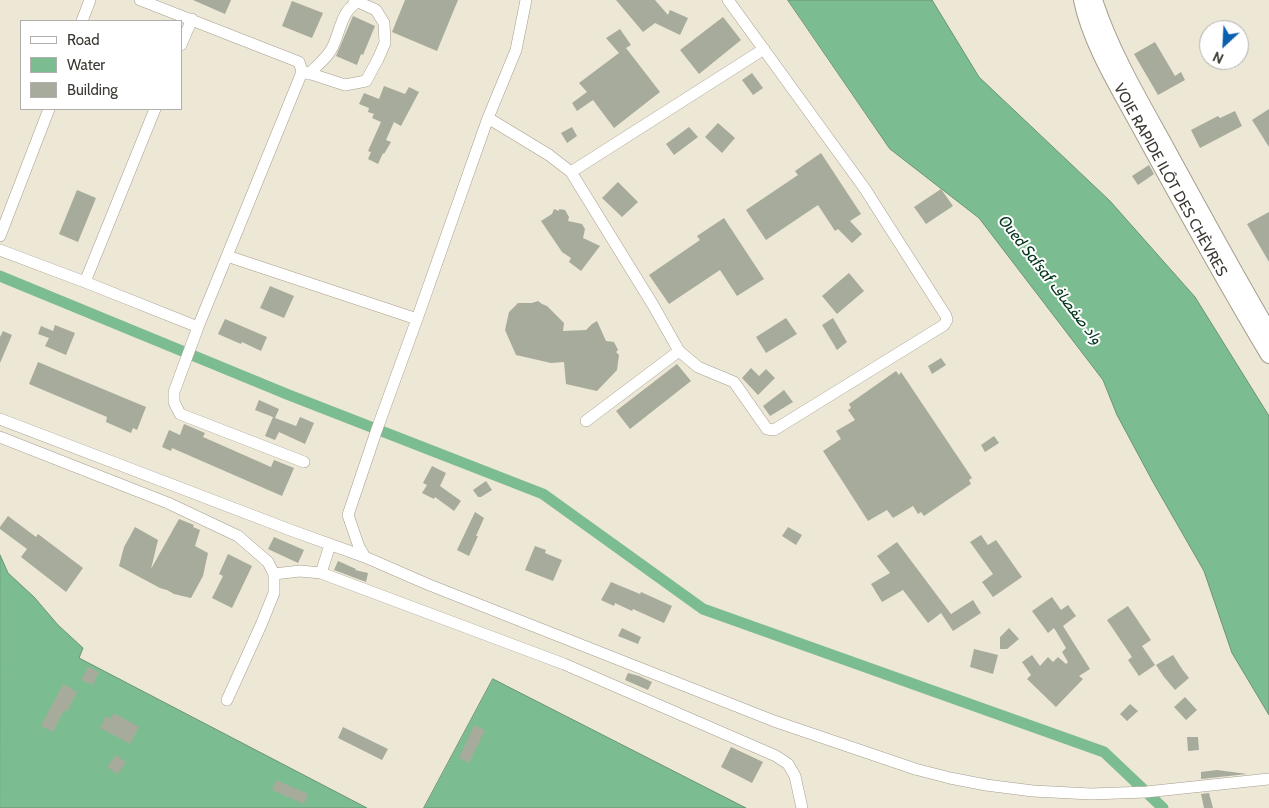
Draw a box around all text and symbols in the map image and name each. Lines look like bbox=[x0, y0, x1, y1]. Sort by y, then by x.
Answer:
legend bbox=[20, 20, 182, 110]
north arrow bbox=[1199, 20, 1249, 70]
text: Road bbox=[67, 31, 100, 49]
text: N bbox=[1210, 47, 1226, 68]
text: Water bbox=[67, 56, 105, 74]
street label: VOIE RAPIDE ILÔT DES CHÈVRES bbox=[1109, 80, 1231, 280]
text: Building bbox=[67, 81, 118, 99]
water label: Oued Safsaf واد صفصاف bbox=[994, 212, 1106, 348]

